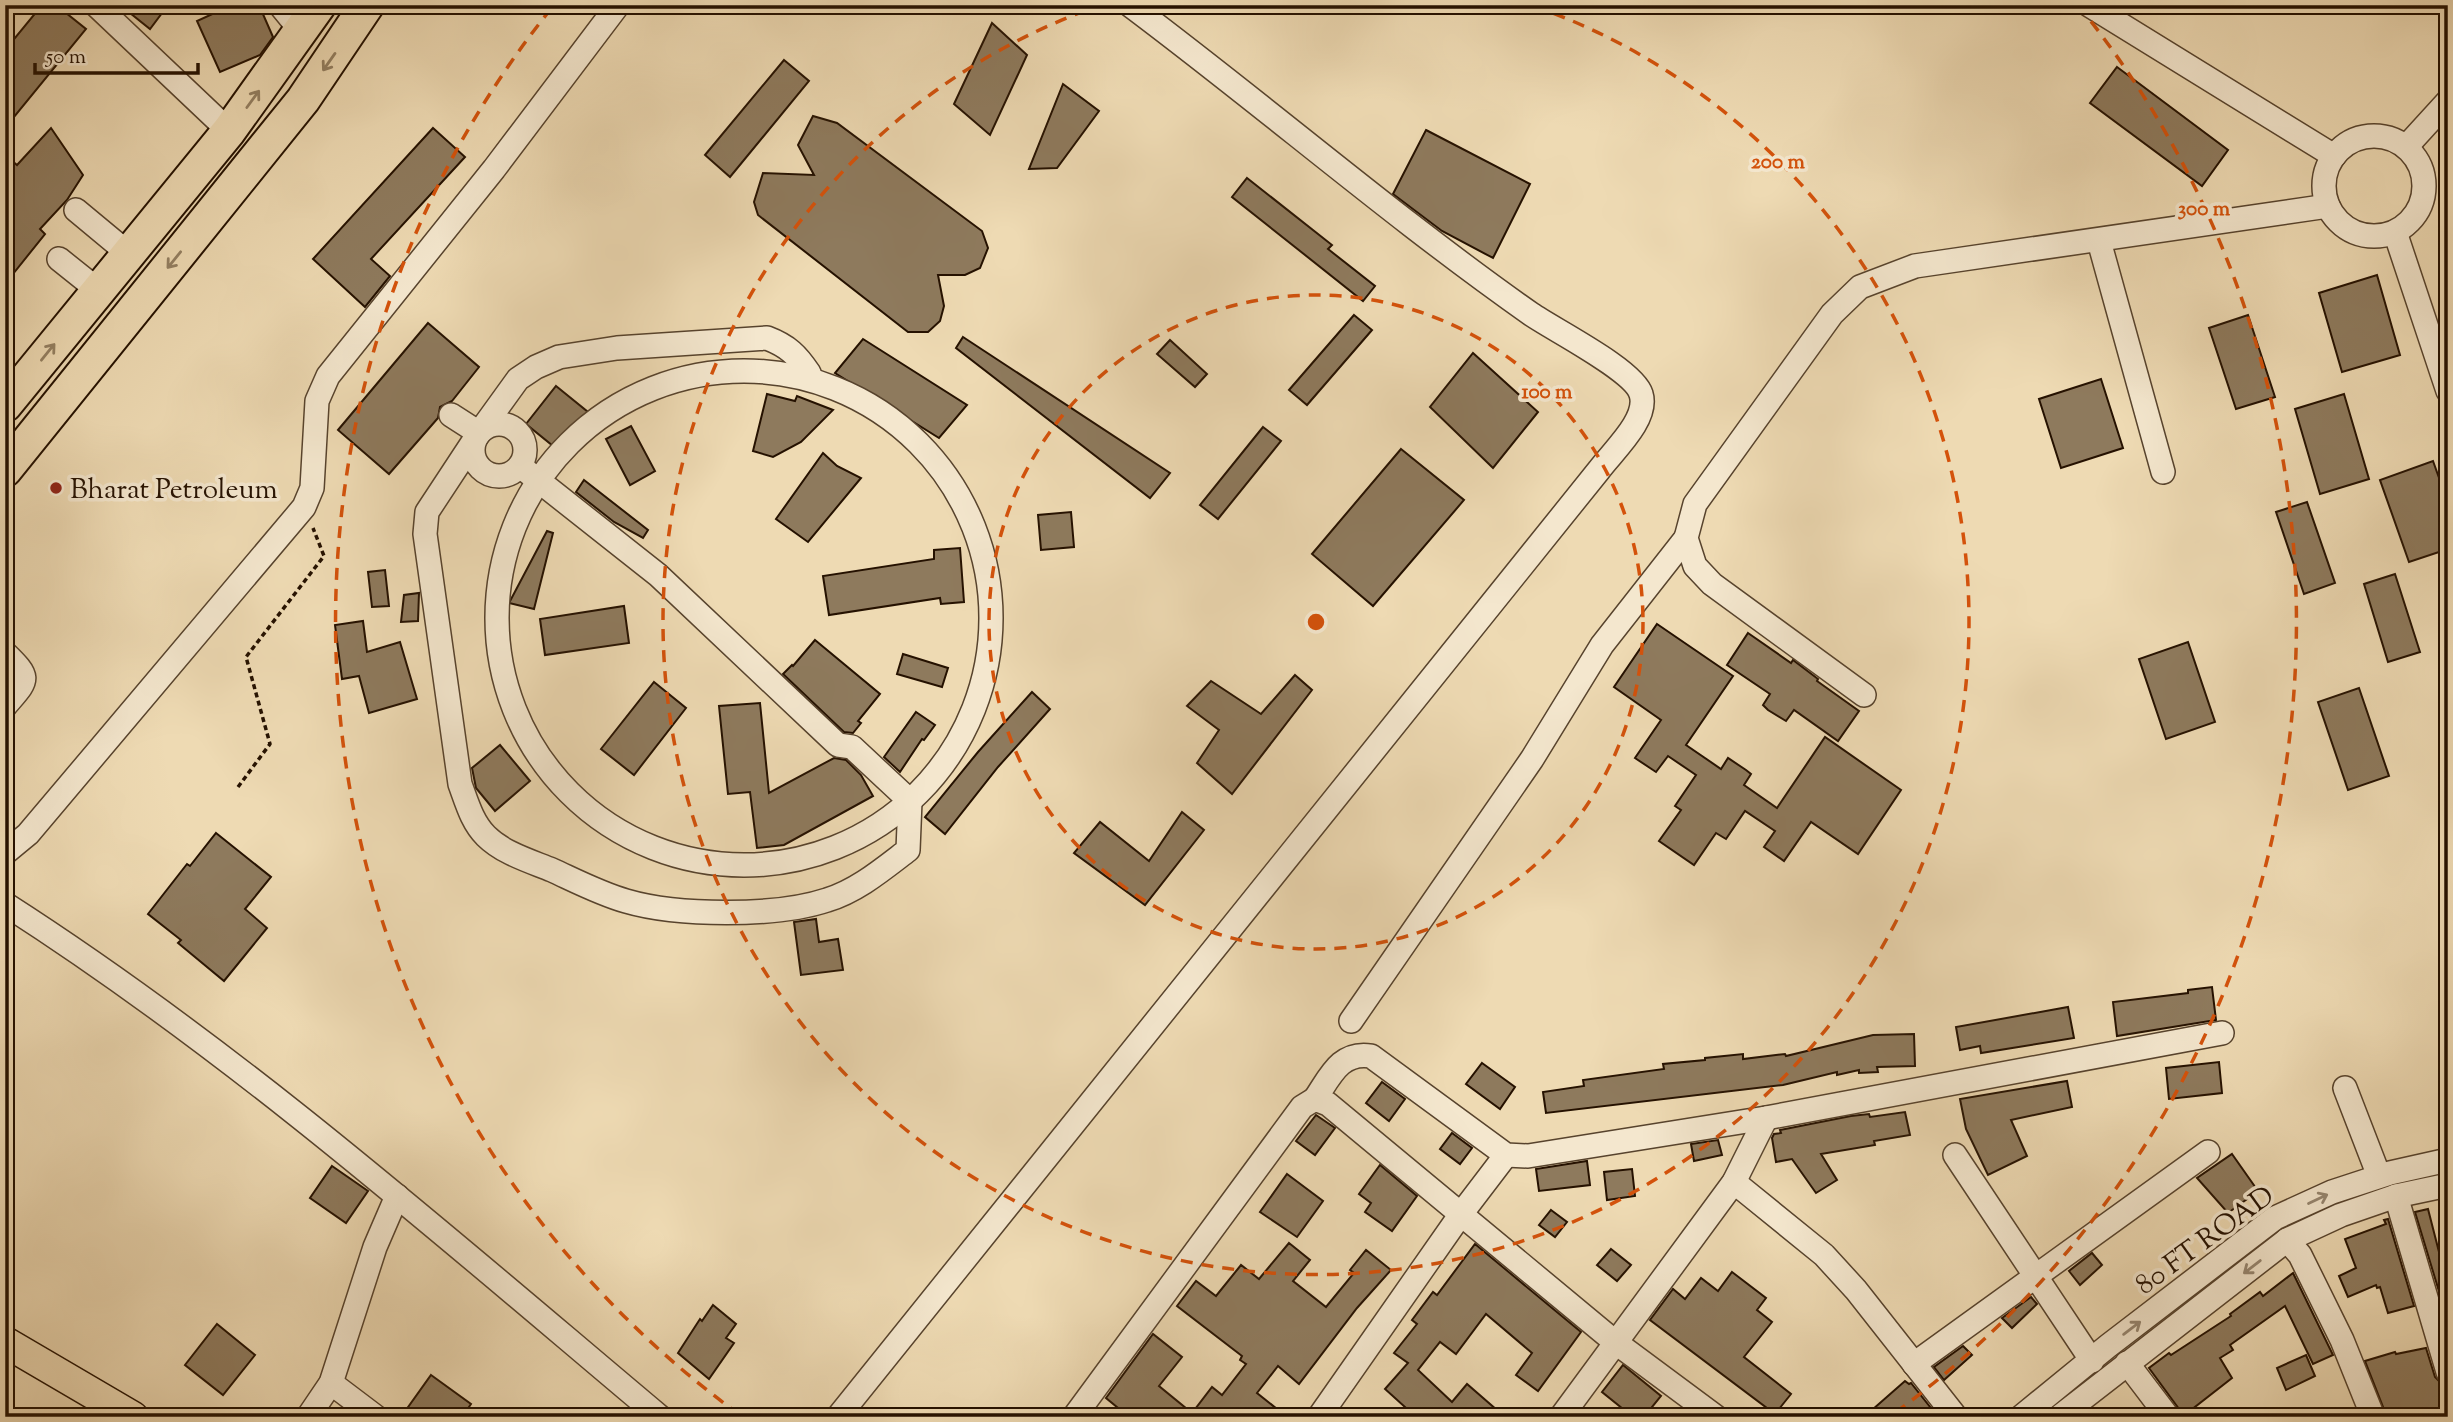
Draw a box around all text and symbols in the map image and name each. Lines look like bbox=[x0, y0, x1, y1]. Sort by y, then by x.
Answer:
scale bar bbox=[35, 32, 198, 76]
text: 50 m bbox=[45, 43, 86, 73]
one-way arrow bbox=[322, 52, 336, 71]
one-way arrow bbox=[246, 90, 260, 109]
text: 200 m bbox=[1751, 148, 1806, 178]
text: 300 m bbox=[2178, 195, 2231, 225]
one-way arrow bbox=[166, 251, 182, 269]
one-way arrow bbox=[41, 344, 56, 362]
text: 100 m bbox=[1522, 378, 1573, 408]
place label: Bharat Petroleum bbox=[70, 471, 278, 511]
marker: Bharat Petroleum bbox=[48, 480, 64, 496]
centre of rings bbox=[1304, 610, 1328, 634]
street label: 80 FT ROAD bbox=[2128, 1177, 2283, 1305]
one-way arrow bbox=[2307, 1191, 2328, 1205]
one-way arrow bbox=[2243, 1260, 2262, 1275]
one-way arrow bbox=[2122, 1320, 2141, 1335]

